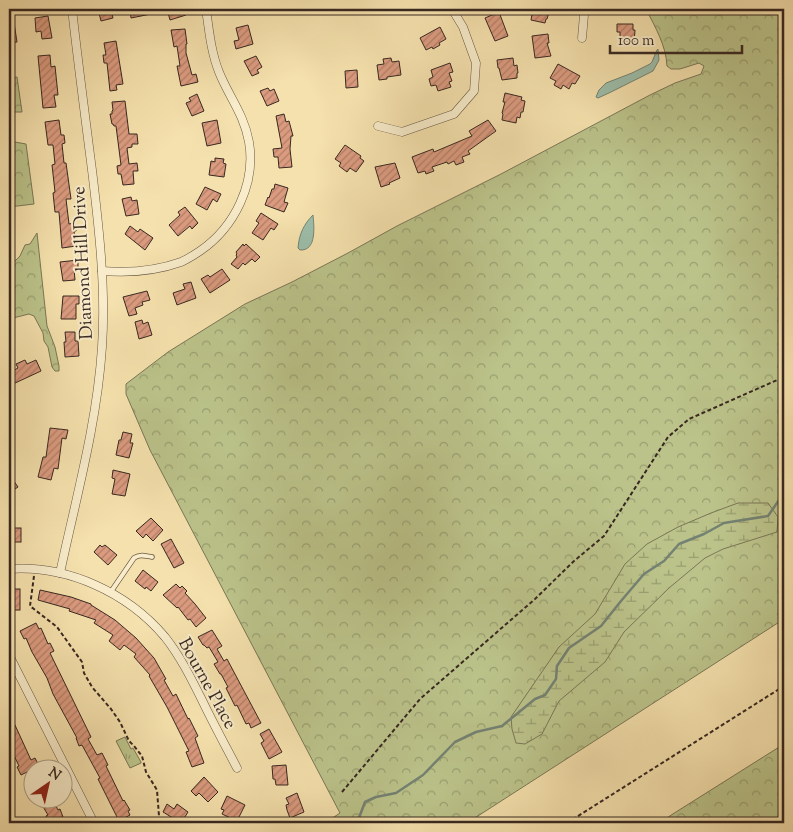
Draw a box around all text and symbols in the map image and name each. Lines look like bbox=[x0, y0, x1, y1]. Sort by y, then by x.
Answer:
scale bar bbox=[610, 22, 743, 54]
text: 100 m bbox=[618, 31, 655, 52]
street label: Diamond Hill Drive bbox=[67, 186, 101, 340]
street label: Bourne Place bbox=[170, 634, 242, 734]
north arrow bbox=[22, 760, 72, 810]
text: N bbox=[44, 763, 64, 786]

